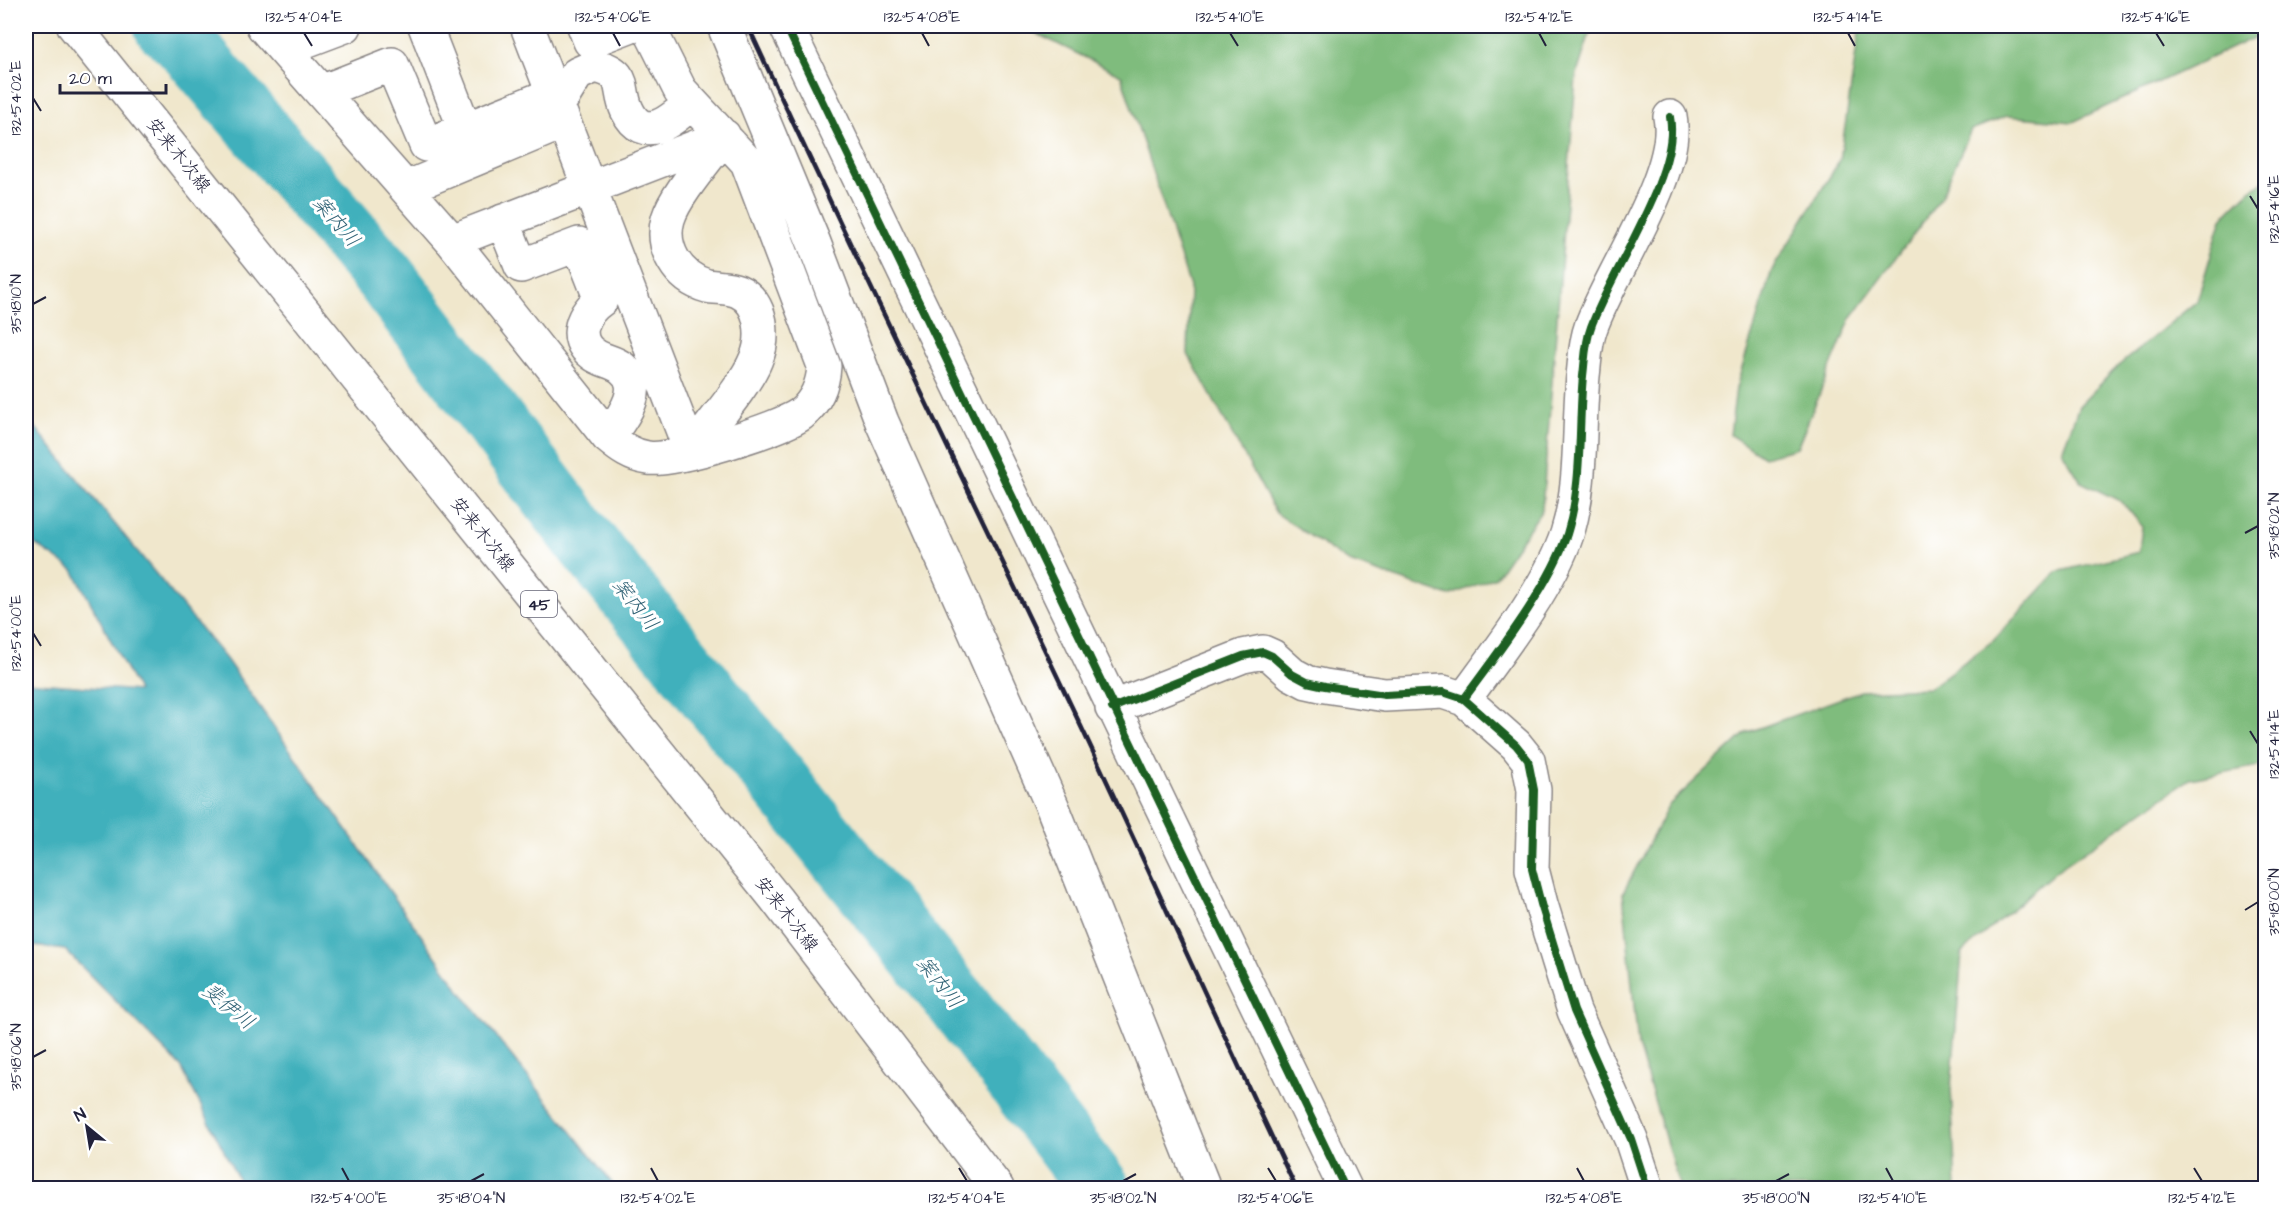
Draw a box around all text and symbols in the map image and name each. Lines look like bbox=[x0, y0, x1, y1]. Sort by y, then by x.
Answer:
text: 132°54'04"E bbox=[266, 7, 343, 28]
text: 132°54'06"E bbox=[575, 7, 651, 28]
text: 132°54'08"E bbox=[884, 7, 960, 28]
text: 132°54'10"E bbox=[1196, 7, 1264, 28]
text: 132°54'12"E bbox=[1505, 7, 1573, 28]
text: 132°54'14"E bbox=[1813, 7, 1883, 28]
text: 132°54'16"E bbox=[2122, 7, 2190, 28]
scale bar bbox=[60, 57, 166, 95]
text: 132°54'02"E bbox=[6, 60, 27, 136]
text: 20 m bbox=[69, 66, 112, 91]
street label: 安来木次線 bbox=[141, 112, 217, 198]
text: 132°54'16"E bbox=[2264, 175, 2285, 243]
water label: 案内川 bbox=[306, 190, 366, 253]
text: 35°18'10"N bbox=[6, 274, 27, 334]
street label: 安来木次線 bbox=[445, 491, 521, 577]
text: 35°18'02"N bbox=[2264, 493, 2285, 559]
water label: 案内川 bbox=[605, 573, 665, 637]
road number: 45 bbox=[521, 591, 557, 617]
text: 132°54'00"E bbox=[6, 595, 27, 671]
text: 132°54'14"E bbox=[2264, 709, 2285, 779]
text: 35°18'00"N bbox=[2264, 868, 2285, 936]
street label: 安来木次線 bbox=[749, 871, 824, 957]
water label: 案内川 bbox=[909, 951, 969, 1015]
water label: 斐伊川 bbox=[196, 977, 260, 1037]
text: 35°18'06"N bbox=[6, 1023, 27, 1091]
north arrow bbox=[57, 1097, 117, 1157]
text: N bbox=[70, 1103, 90, 1127]
text: 132°54'00"E bbox=[311, 1188, 387, 1209]
text: 35°18'04"N bbox=[437, 1188, 505, 1209]
text: 132°54'02"E bbox=[620, 1188, 696, 1209]
text: 132°54'04"E bbox=[929, 1188, 1006, 1209]
text: 35°18'02"N bbox=[1090, 1188, 1156, 1209]
text: 132°54'06"E bbox=[1238, 1188, 1314, 1209]
text: 132°54'08"E bbox=[1546, 1188, 1622, 1209]
text: 35°18'00"N bbox=[1742, 1188, 1810, 1209]
text: 132°54'10"E bbox=[1859, 1188, 1927, 1209]
text: 132°54'12"E bbox=[2168, 1188, 2236, 1209]

